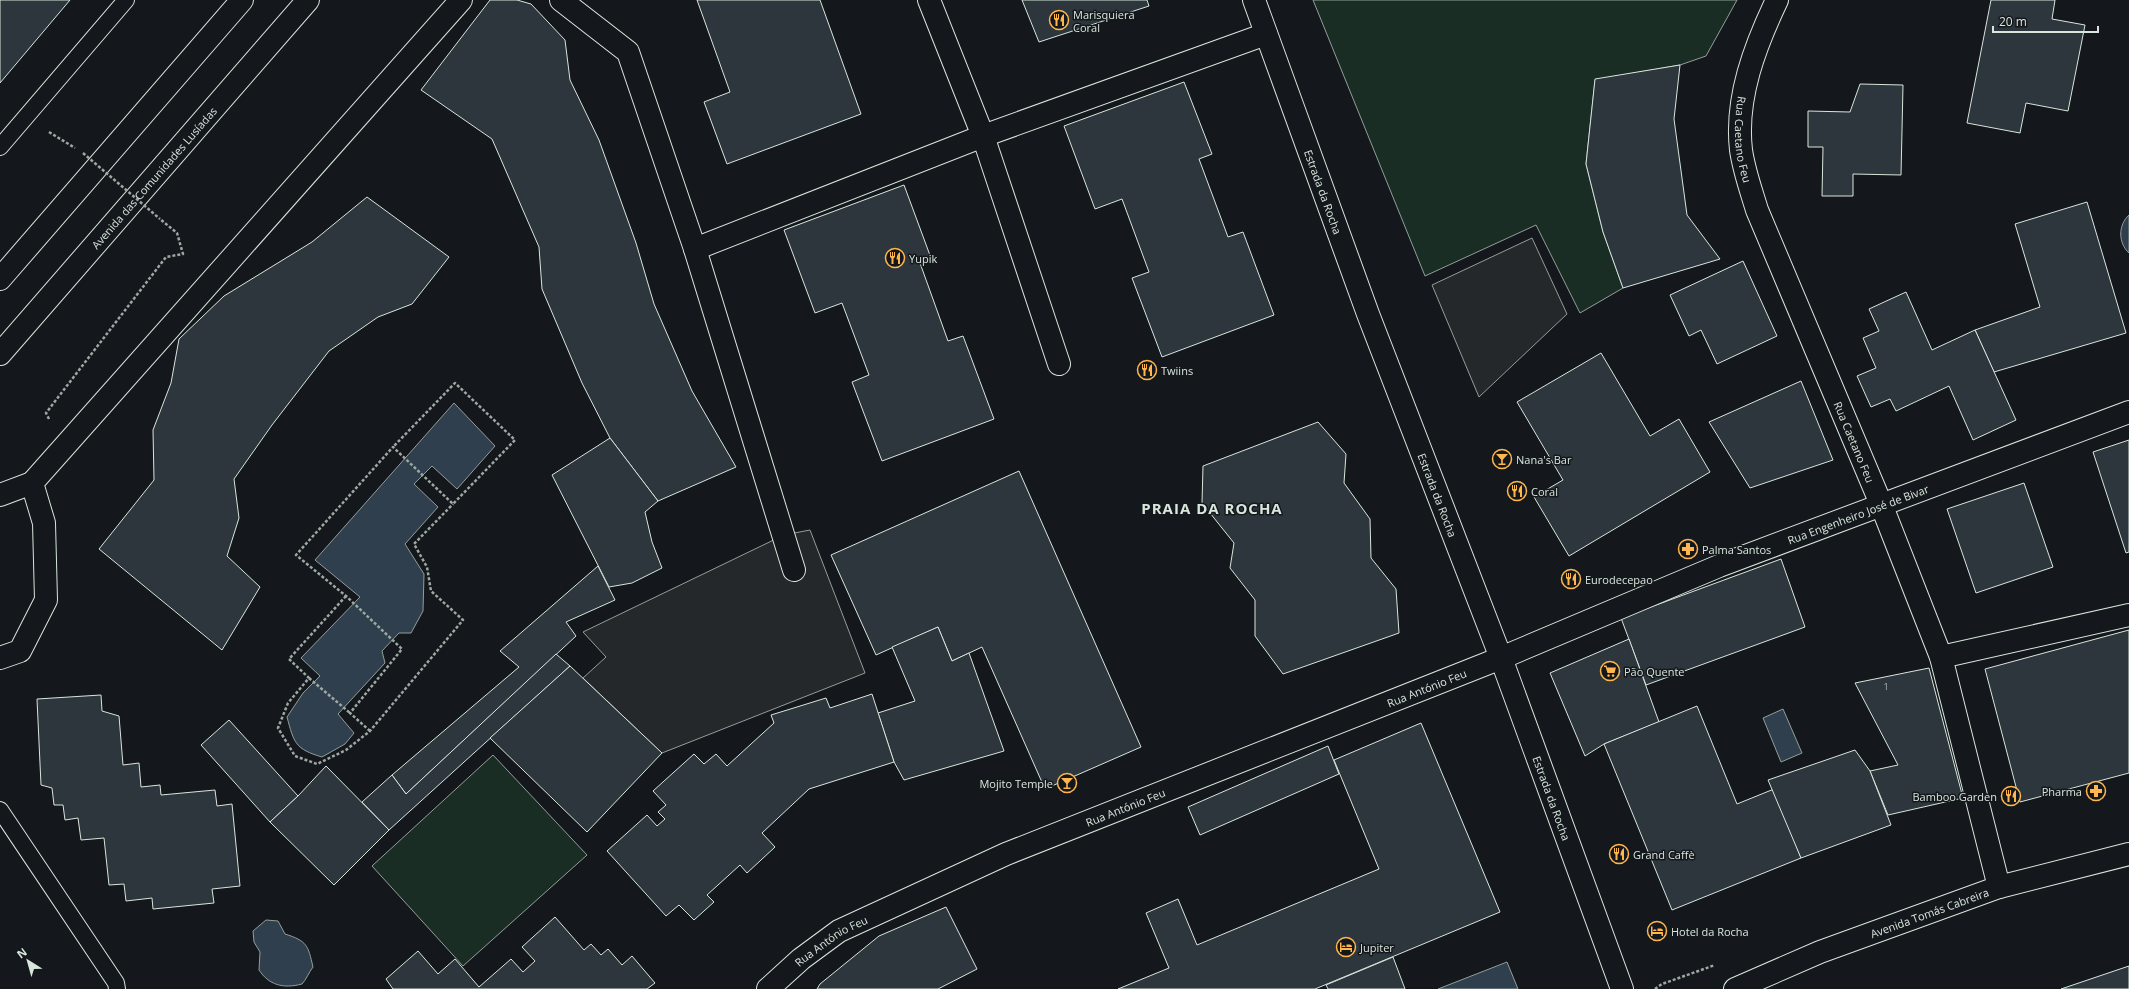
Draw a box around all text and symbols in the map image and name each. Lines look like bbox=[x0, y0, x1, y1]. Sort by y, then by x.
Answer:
place label: Marisquiera Coral bbox=[1073, 7, 1135, 35]
scale bar bbox=[1993, 8, 2098, 34]
restaurant icon: Marisquiera Coral bbox=[1048, 9, 1070, 31]
text: 20 m bbox=[1999, 13, 2027, 30]
street label: Rua Caetano Feu bbox=[1732, 95, 1756, 184]
street label: Avenida das Comunidades Lusíadas bbox=[88, 103, 219, 252]
street label: Estrada da Rocha bbox=[1301, 147, 1346, 236]
restaurant icon: Yupik bbox=[884, 247, 906, 269]
place label: Yupik bbox=[909, 251, 937, 266]
restaurant icon: Twiins bbox=[1136, 359, 1158, 381]
place label: Twiins bbox=[1161, 363, 1193, 378]
street label: Rua Caetano Feu bbox=[1831, 399, 1879, 485]
bar icon: Nana's Bar bbox=[1491, 448, 1513, 470]
street label: Estrada da Rocha bbox=[1415, 451, 1461, 539]
place label: Nana's Bar bbox=[1516, 452, 1572, 467]
restaurant icon: Coral bbox=[1506, 480, 1528, 502]
street label: Rua Engenheiro José de Bivar bbox=[1785, 480, 1931, 547]
place label: Coral bbox=[1531, 484, 1558, 499]
district label: PRAIA DA ROCHA bbox=[1141, 498, 1283, 518]
pharmacy icon: Palma Santos bbox=[1677, 538, 1699, 560]
place label: Palma Santos bbox=[1702, 542, 1771, 557]
restaurant icon: Eurodecepao bbox=[1560, 568, 1582, 590]
place label: Eurodecepao bbox=[1585, 572, 1653, 587]
supermarket icon: Pão Quente bbox=[1599, 660, 1621, 682]
place label: Pão Quente bbox=[1624, 664, 1685, 679]
street label: Rua António Feu bbox=[1385, 665, 1469, 710]
house number: 1 bbox=[1883, 680, 1889, 693]
street label: Estrada da Rocha bbox=[1530, 754, 1575, 842]
bar icon: Mojito Temple bbox=[1056, 772, 1078, 794]
place label: Mojito Temple bbox=[979, 776, 1053, 791]
pharmacy icon: Pharma bbox=[2085, 780, 2107, 802]
street label: Rua António Feu bbox=[1083, 784, 1167, 829]
place label: Pharma bbox=[2042, 784, 2082, 799]
restaurant icon: Bamboo Garden bbox=[2000, 785, 2022, 807]
place label: Bamboo Garden bbox=[1913, 789, 1997, 804]
restaurant icon: Grand Caffè bbox=[1608, 843, 1630, 865]
place label: Grand Caffè bbox=[1633, 847, 1695, 862]
street label: Avenida Tomás Cabreira bbox=[1868, 884, 1991, 941]
street label: Rua António Feu bbox=[791, 911, 870, 969]
hotel icon: Hotel da Rocha bbox=[1646, 920, 1668, 942]
place label: Hotel da Rocha bbox=[1671, 924, 1749, 939]
hotel icon: Jupiter bbox=[1335, 936, 1357, 958]
place label: Jupiter bbox=[1359, 940, 1394, 955]
north arrow bbox=[8, 941, 48, 981]
text: N bbox=[14, 944, 30, 961]

